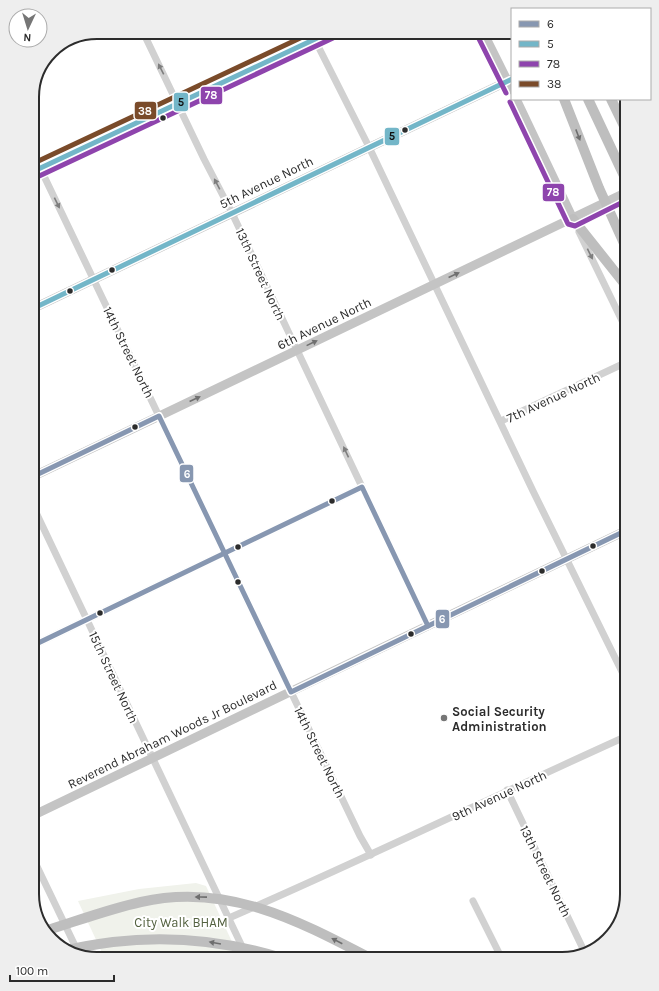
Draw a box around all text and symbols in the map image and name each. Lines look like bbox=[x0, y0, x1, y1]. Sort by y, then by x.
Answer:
north arrow bbox=[8, 8, 48, 48]
legend bbox=[511, 8, 651, 100]
text: 6 bbox=[547, 17, 554, 31]
text: N bbox=[23, 31, 32, 44]
text: 5 bbox=[547, 37, 554, 51]
text: 78 bbox=[547, 57, 560, 71]
one-way arrow bbox=[158, 63, 164, 75]
text: 38 bbox=[547, 77, 561, 91]
line badge: 78 bbox=[200, 86, 223, 105]
text: 78 bbox=[205, 89, 217, 102]
line badge: 5 bbox=[173, 92, 189, 112]
text: 5 bbox=[178, 96, 184, 109]
line badge: 38 bbox=[134, 101, 157, 120]
text: 38 bbox=[138, 105, 152, 118]
unlabelled marker bbox=[158, 113, 168, 123]
unlabelled marker bbox=[400, 125, 410, 135]
line badge: 5 bbox=[384, 127, 400, 146]
text: 5 bbox=[389, 130, 395, 143]
one-way arrow bbox=[576, 130, 582, 142]
street label: 5th Avenue North bbox=[217, 153, 316, 212]
one-way arrow bbox=[213, 178, 220, 189]
line badge: 78 bbox=[542, 183, 565, 202]
text: 78 bbox=[547, 186, 559, 199]
one-way arrow bbox=[54, 197, 60, 209]
street label: 13th Street North bbox=[233, 226, 288, 323]
one-way arrow bbox=[587, 249, 593, 260]
unlabelled marker bbox=[107, 265, 117, 275]
one-way arrow bbox=[449, 272, 460, 278]
unlabelled marker bbox=[65, 286, 75, 296]
street label: 6th Avenue North bbox=[275, 294, 374, 353]
street label: 14th Street North bbox=[100, 304, 157, 400]
one-way arrow bbox=[306, 340, 318, 346]
street label: 7th Avenue North bbox=[504, 369, 602, 426]
one-way arrow bbox=[189, 396, 200, 402]
unlabelled marker bbox=[130, 422, 140, 432]
one-way arrow bbox=[343, 447, 349, 458]
line badge: 6 bbox=[179, 464, 194, 483]
text: 6 bbox=[184, 468, 191, 481]
unlabelled marker bbox=[327, 496, 337, 506]
unlabelled marker bbox=[588, 541, 598, 551]
unlabelled marker bbox=[233, 542, 243, 552]
unlabelled marker bbox=[537, 566, 547, 576]
unlabelled marker bbox=[233, 577, 243, 587]
unlabelled marker bbox=[95, 608, 105, 618]
line badge: 6 bbox=[435, 609, 450, 629]
text: 6 bbox=[439, 613, 446, 626]
street label: 15th Street North bbox=[86, 629, 141, 726]
unlabelled marker bbox=[406, 629, 416, 639]
street label: Reverend Abraham Woods Jr Boulevard bbox=[65, 677, 279, 792]
street label: 14th Street North bbox=[291, 704, 348, 800]
place label: Social Security Administration bbox=[452, 704, 547, 734]
marker: Social Security Administration bbox=[439, 713, 449, 723]
street label: 9th Avenue North bbox=[450, 767, 549, 824]
street label: 13th Street North bbox=[517, 823, 574, 919]
one-way arrow bbox=[194, 894, 207, 900]
park label: City Walk BHAM bbox=[134, 915, 228, 930]
one-way arrow bbox=[331, 938, 343, 944]
one-way arrow bbox=[209, 939, 222, 945]
scale bar bbox=[10, 957, 114, 983]
text: 100 m bbox=[16, 964, 48, 978]

